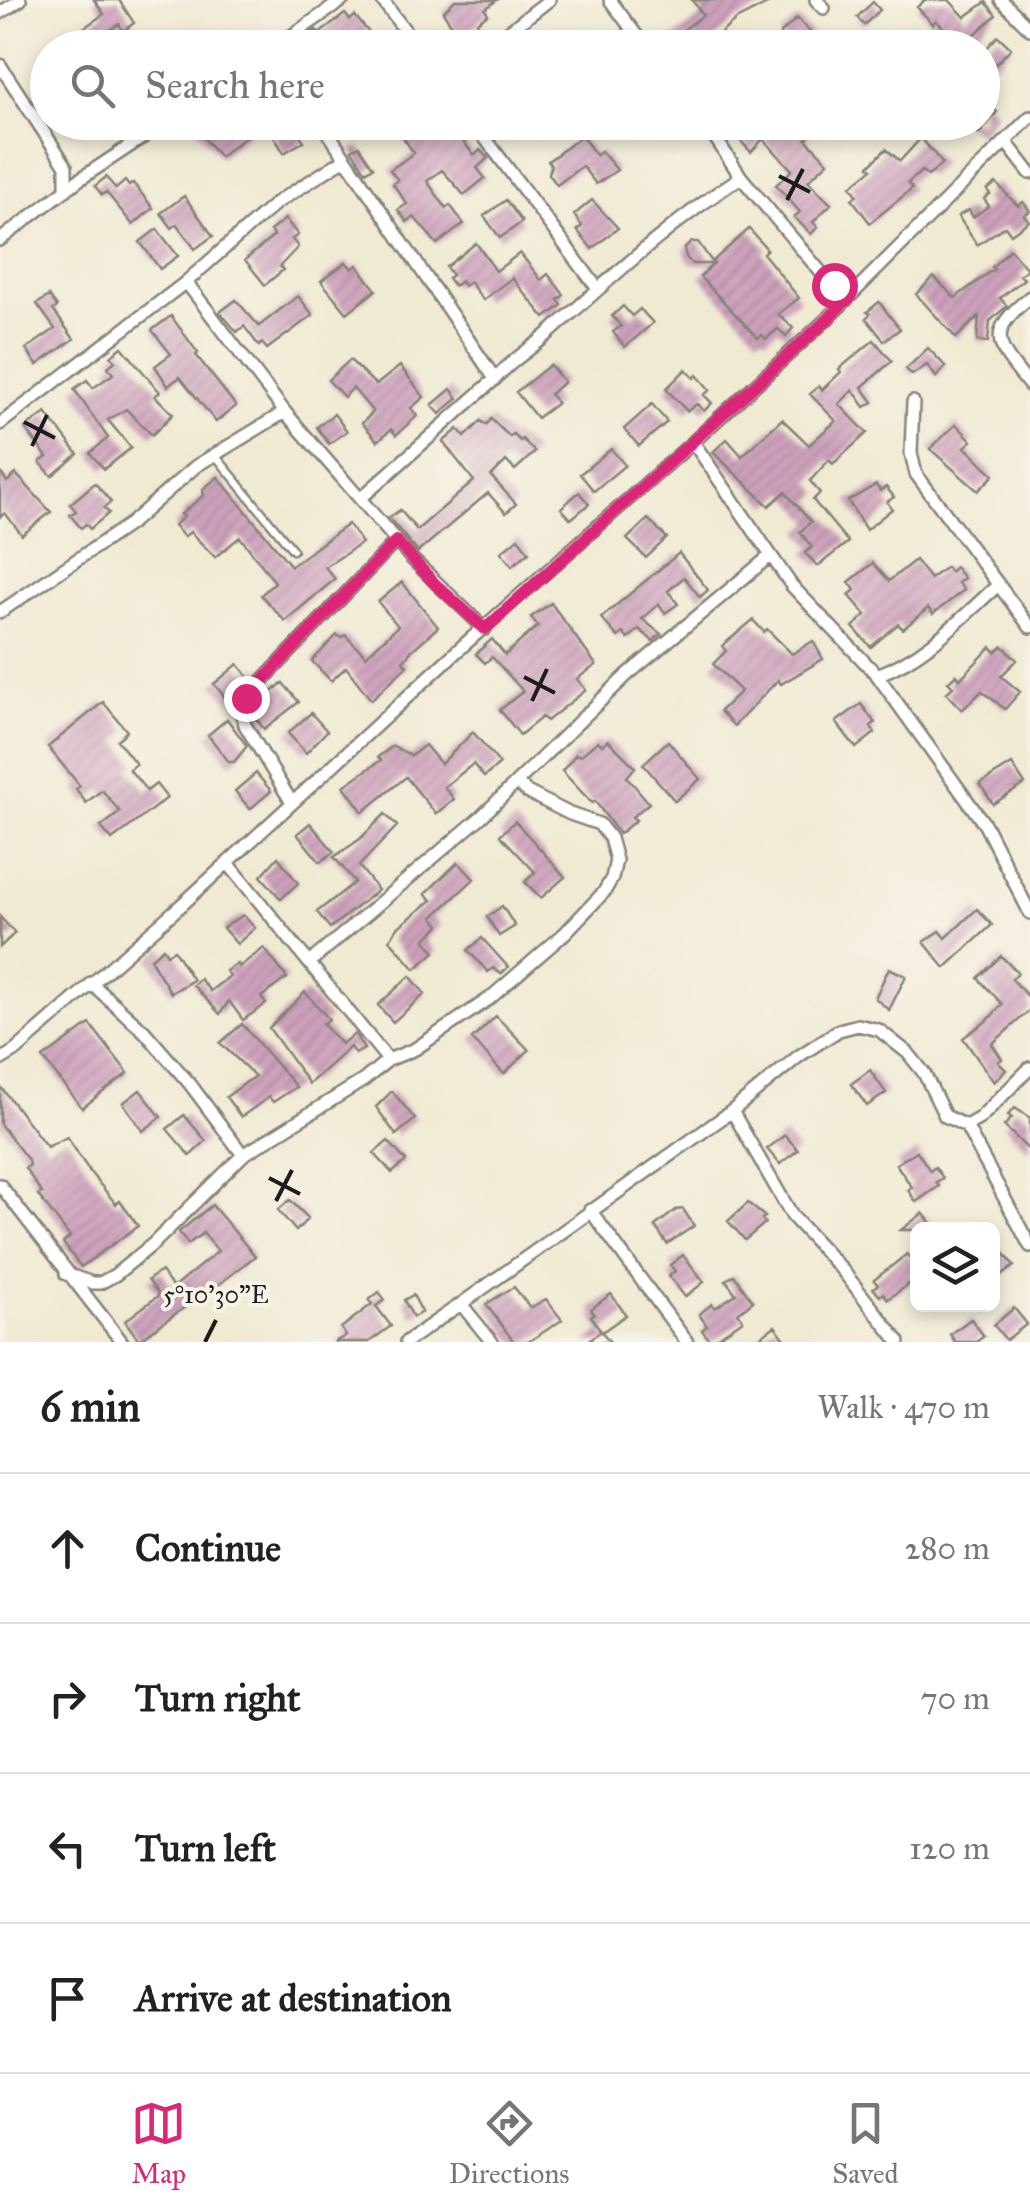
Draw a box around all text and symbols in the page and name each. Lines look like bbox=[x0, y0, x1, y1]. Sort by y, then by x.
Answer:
search box bbox=[30, 30, 1000, 140]
icon: search bbox=[65, 58, 120, 113]
text: Search here bbox=[145, 62, 325, 108]
route start bbox=[812, 263, 858, 309]
route end bbox=[224, 676, 270, 722]
map controls bbox=[910, 1222, 1000, 1312]
button: layers bbox=[910, 1222, 1000, 1312]
text: 5°10'30"E bbox=[163, 1279, 269, 1310]
text: 6 min bbox=[40, 1381, 140, 1433]
text: Walk · 470 m bbox=[817, 1388, 990, 1427]
icon: ahead bbox=[40, 1521, 95, 1576]
text: Continue bbox=[135, 1525, 281, 1571]
text: 280 m bbox=[905, 1529, 990, 1568]
icon: right bbox=[40, 1671, 95, 1726]
text: Turn right bbox=[135, 1675, 301, 1721]
text: 70 m bbox=[921, 1679, 990, 1718]
icon: left bbox=[40, 1821, 95, 1876]
text: Turn left bbox=[135, 1825, 276, 1871]
text: 120 m bbox=[909, 1829, 990, 1868]
icon: arrive bbox=[40, 1971, 95, 2026]
text: Arrive at destination bbox=[135, 1975, 452, 2021]
tab: Map bbox=[131, 2096, 186, 2191]
tab: Directions bbox=[449, 2096, 570, 2191]
tab: Saved bbox=[832, 2096, 899, 2191]

